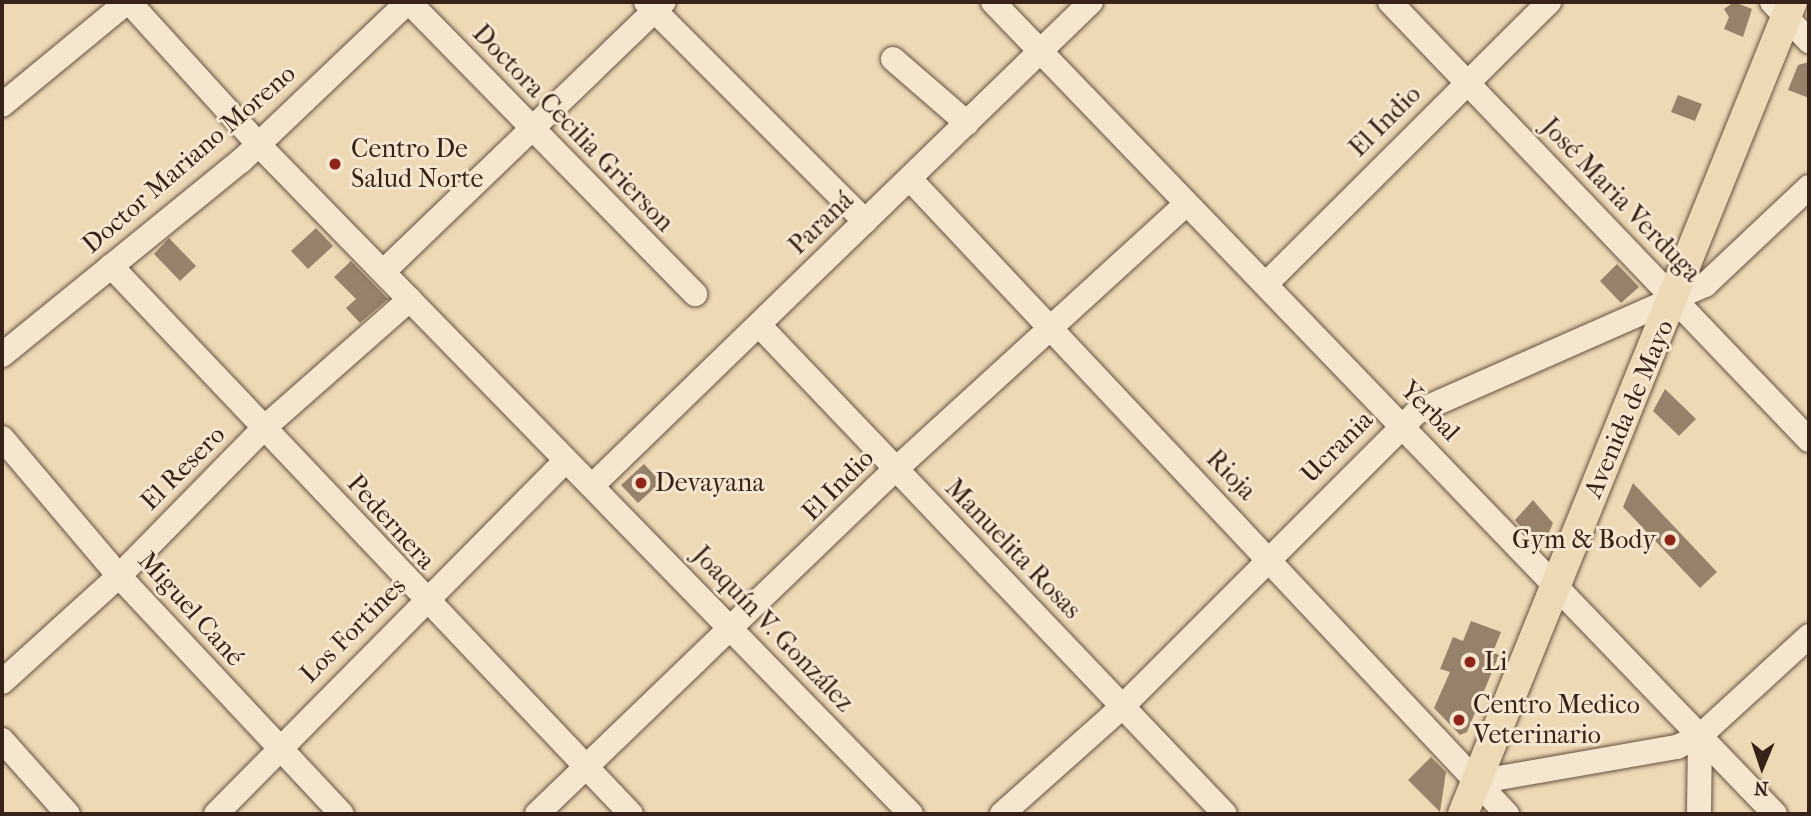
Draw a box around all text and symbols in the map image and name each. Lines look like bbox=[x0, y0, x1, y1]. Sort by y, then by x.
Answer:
street label: Doctora Cecilia Grierson bbox=[466, 18, 680, 238]
street label: Doctor Mariano Moreno bbox=[76, 58, 302, 260]
street label: El Indio bbox=[1343, 79, 1427, 163]
street label: José Maria Verduga bbox=[1535, 111, 1707, 289]
place label: Centro De Salud Norte bbox=[351, 133, 483, 194]
marker: Centro De Salud Norte bbox=[325, 154, 345, 174]
street label: Paraná bbox=[782, 185, 860, 261]
street label: Avenida de Mayo bbox=[1577, 315, 1681, 503]
street label: Yerbal bbox=[1394, 374, 1466, 448]
street label: Ucrania bbox=[1294, 404, 1380, 490]
street label: El Resero bbox=[134, 419, 232, 517]
street label: El Indio bbox=[796, 443, 880, 527]
street label: Rioja bbox=[1200, 443, 1262, 507]
place label: Devayana bbox=[655, 467, 764, 499]
street label: Pedernera bbox=[340, 468, 442, 576]
street label: Manuelita Rosas bbox=[938, 473, 1088, 625]
marker: Devayana bbox=[633, 475, 649, 491]
place label: Gym & Body bbox=[1512, 524, 1656, 556]
marker: Gym & Body bbox=[1662, 532, 1678, 548]
street label: Joaquín V. González bbox=[686, 540, 860, 718]
street label: Miguel Cané bbox=[132, 545, 250, 673]
street label: Los Fortines bbox=[294, 571, 412, 689]
place label: Li bbox=[1484, 646, 1507, 678]
marker: Li bbox=[1462, 654, 1478, 670]
place label: Centro Medico Veterinario bbox=[1473, 689, 1640, 750]
marker: Centro Medico Veterinario bbox=[1451, 712, 1467, 728]
north arrow bbox=[1727, 732, 1797, 802]
text: N bbox=[1754, 777, 1769, 799]

